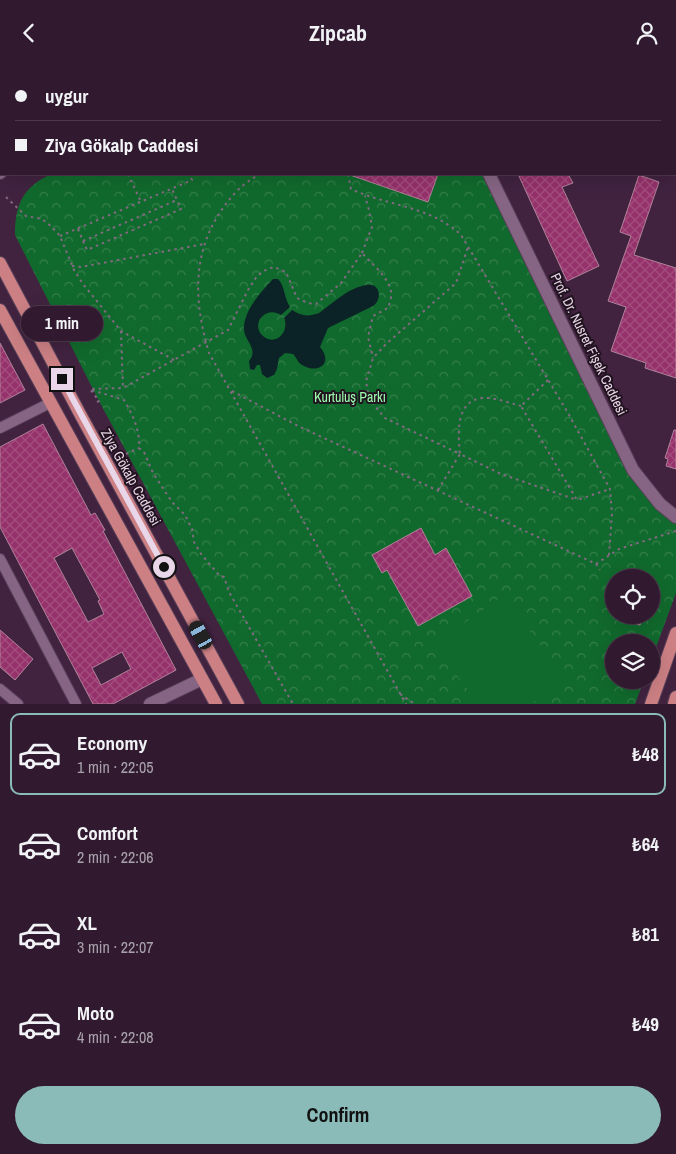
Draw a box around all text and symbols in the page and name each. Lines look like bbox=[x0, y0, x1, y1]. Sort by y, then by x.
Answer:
text: Zipcab bbox=[309, 18, 367, 48]
icon: back bbox=[15, 19, 43, 47]
icon: person bbox=[633, 19, 661, 47]
text: uygur bbox=[45, 83, 88, 109]
text: Ziya Gökalp Caddesi bbox=[45, 132, 198, 158]
street label: Prof. Dr. Nusret Fişek Caddesi bbox=[547, 270, 631, 418]
callout: 1 min bbox=[21, 307, 103, 341]
text: 1 min bbox=[45, 312, 79, 334]
route end bbox=[51, 368, 73, 390]
park label: Kurtuluş Parkı bbox=[314, 388, 386, 406]
street label: Ziya Gökalp Caddesi bbox=[97, 425, 165, 529]
route start bbox=[153, 556, 175, 578]
map controls bbox=[605, 569, 660, 689]
button: locate bbox=[605, 569, 660, 624]
car bbox=[187, 618, 214, 652]
button: layers bbox=[605, 634, 660, 689]
text: Economy bbox=[77, 730, 147, 756]
icon: car bbox=[17, 732, 62, 777]
text: ₺48 bbox=[632, 741, 659, 767]
text: 1 min · 22:05 bbox=[77, 756, 154, 778]
text: Comfort bbox=[77, 820, 138, 846]
icon: car bbox=[17, 822, 62, 867]
text: ₺64 bbox=[632, 831, 659, 857]
text: 2 min · 22:06 bbox=[77, 846, 154, 868]
text: XL bbox=[77, 910, 97, 936]
icon: car bbox=[17, 912, 62, 957]
text: ₺81 bbox=[632, 921, 659, 947]
text: 3 min · 22:07 bbox=[77, 936, 154, 958]
text: Moto bbox=[77, 1000, 114, 1026]
icon: car bbox=[17, 1002, 62, 1047]
text: ₺49 bbox=[632, 1011, 659, 1037]
text: 4 min · 22:08 bbox=[77, 1026, 154, 1048]
button: Confirm bbox=[15, 1086, 661, 1144]

